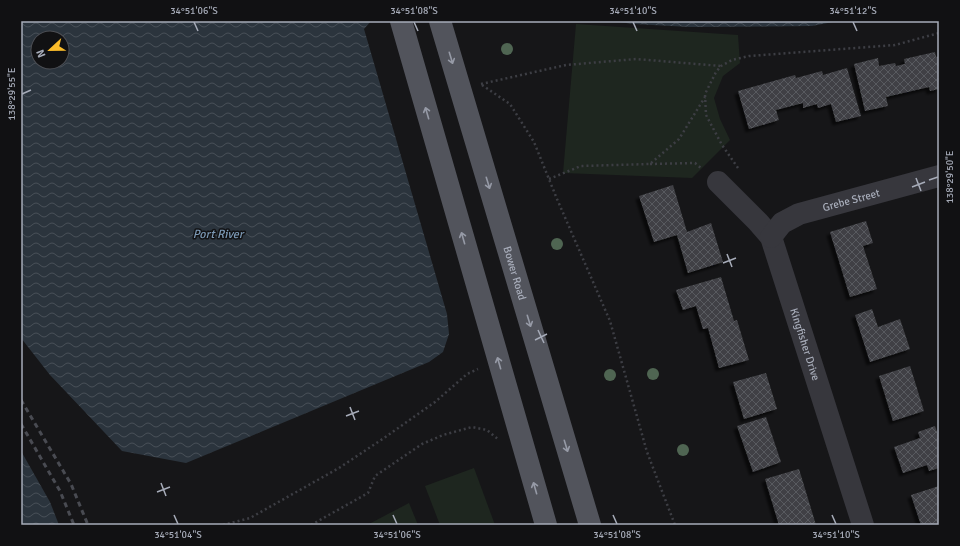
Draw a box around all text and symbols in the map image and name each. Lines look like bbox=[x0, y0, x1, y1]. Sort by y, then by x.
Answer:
text: 34°51'06"S bbox=[170, 5, 218, 17]
text: 34°51'08"S bbox=[390, 5, 438, 17]
text: 34°51'10"S bbox=[609, 5, 657, 17]
text: 34°51'12"S bbox=[829, 5, 877, 17]
north arrow bbox=[30, 30, 70, 70]
text: N bbox=[34, 48, 49, 60]
one-way arrow bbox=[448, 52, 455, 65]
text: 138°29'55"E bbox=[6, 67, 18, 121]
one-way arrow bbox=[423, 107, 430, 120]
text: 138°29'50"E bbox=[944, 150, 956, 204]
one-way arrow bbox=[485, 176, 492, 189]
street label: Grebe Street bbox=[821, 186, 881, 214]
water label: Port River bbox=[193, 227, 245, 242]
one-way arrow bbox=[459, 231, 466, 244]
street label: Bower Road bbox=[501, 245, 529, 302]
street label: Kingfisher Drive bbox=[788, 306, 823, 382]
one-way arrow bbox=[526, 314, 533, 327]
one-way arrow bbox=[495, 356, 502, 369]
one-way arrow bbox=[563, 439, 570, 452]
one-way arrow bbox=[531, 481, 538, 494]
text: 34°51'04"S bbox=[154, 529, 202, 541]
text: 34°51'06"S bbox=[373, 529, 421, 541]
text: 34°51'08"S bbox=[593, 529, 641, 541]
text: 34°51'10"S bbox=[812, 529, 860, 541]

